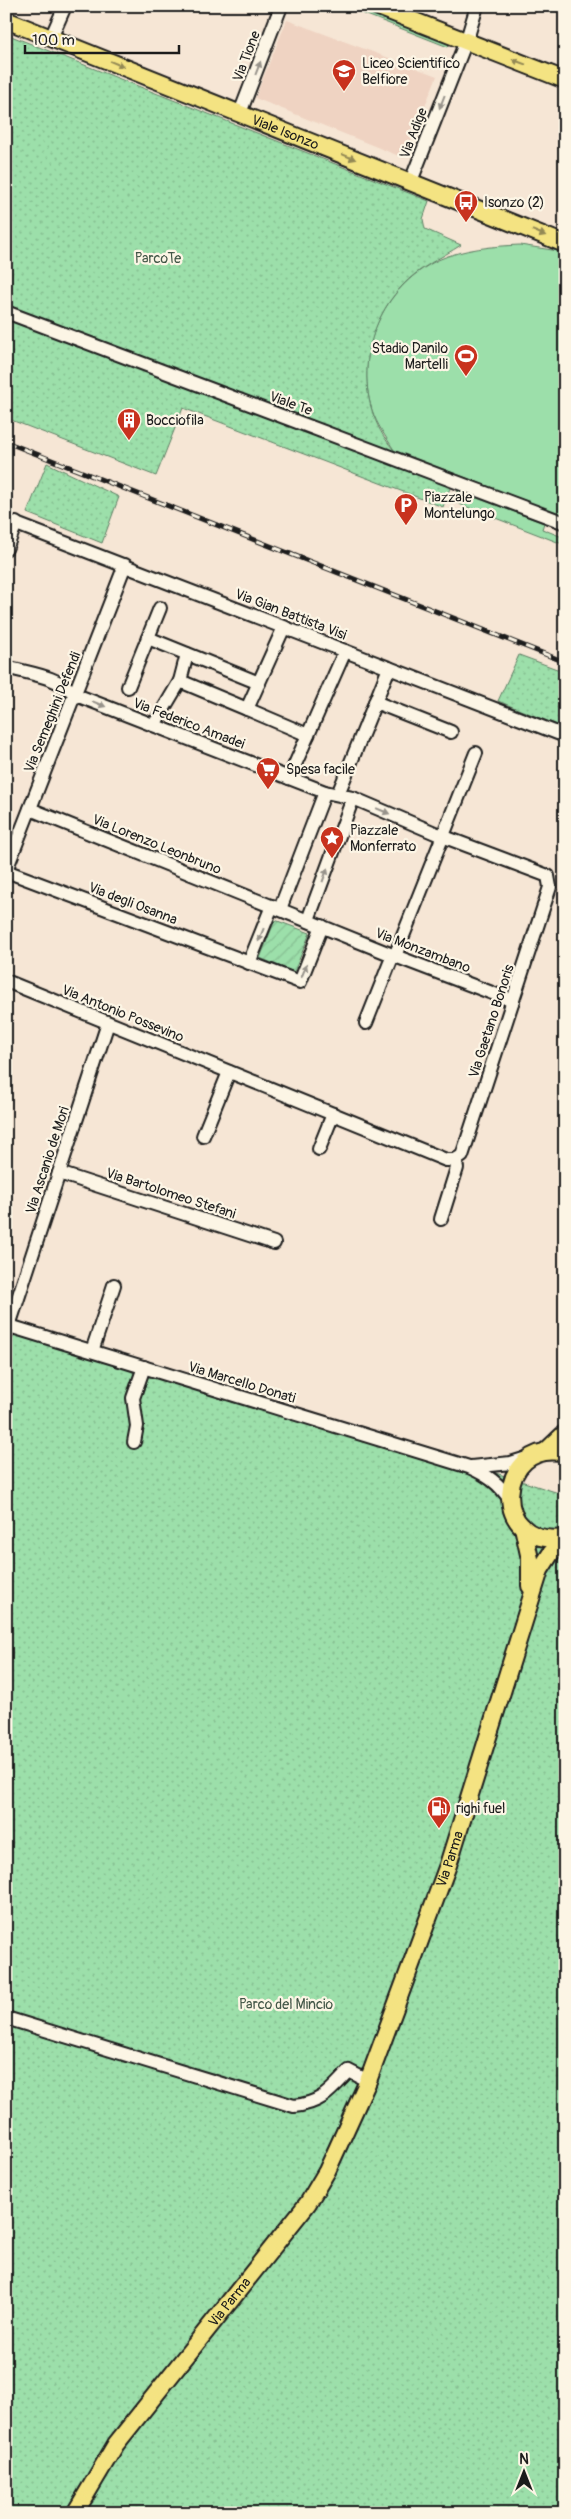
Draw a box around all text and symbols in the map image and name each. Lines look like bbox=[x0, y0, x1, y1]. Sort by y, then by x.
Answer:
scale bar bbox=[25, 22, 179, 54]
street label: Via Tione bbox=[229, 28, 264, 84]
text: 100 m bbox=[32, 31, 75, 50]
place label: Liceo Scientifico Belfiore bbox=[362, 55, 461, 88]
school or university icon: Liceo Scientifico Belfiore bbox=[331, 58, 357, 92]
one-way arrow bbox=[512, 58, 526, 66]
one-way arrow bbox=[109, 61, 124, 68]
one-way arrow bbox=[254, 61, 262, 75]
one-way arrow bbox=[437, 95, 445, 109]
street label: Via Adige bbox=[396, 105, 431, 161]
street label: Viale Isonzo bbox=[249, 111, 322, 154]
one-way arrow bbox=[342, 153, 356, 161]
bus stop icon: Isonzo (2) bbox=[453, 189, 479, 223]
place label: Isonzo (2) bbox=[484, 194, 545, 211]
one-way arrow bbox=[532, 230, 547, 238]
park label: ParcoTe bbox=[135, 250, 181, 267]
place label: Stadio Danilo Martelli bbox=[372, 340, 448, 373]
sports icon: Stadio Danilo Martelli bbox=[453, 343, 479, 377]
street label: Viale Te bbox=[267, 388, 315, 419]
building icon: Bocciofila bbox=[116, 407, 142, 441]
place label: Bocciofila bbox=[146, 412, 204, 429]
place label: Piazzale Montelungo bbox=[424, 489, 495, 522]
parking icon: Piazzale Montelungo bbox=[393, 492, 419, 526]
street label: Via Gian Battista Visi bbox=[233, 585, 349, 644]
street label: Via Semeghini Defendi bbox=[20, 649, 85, 775]
street label: Via Federico Amadei bbox=[130, 694, 248, 753]
one-way arrow bbox=[92, 700, 107, 708]
supermarket icon: Spesa facile bbox=[255, 756, 281, 790]
place label: Spesa facile bbox=[286, 761, 355, 778]
one-way arrow bbox=[376, 807, 390, 815]
street label: Via Lorenzo Leonbruno bbox=[90, 811, 224, 878]
place label: Piazzale Monferrato bbox=[350, 822, 417, 855]
place icon: Piazzale Monferrato bbox=[319, 825, 345, 859]
one-way arrow bbox=[322, 867, 329, 882]
street label: Via degli Osanna bbox=[86, 879, 180, 928]
street label: Via Monzambano bbox=[373, 924, 473, 977]
one-way arrow bbox=[257, 928, 265, 943]
street label: Via Gaetano Bonoris bbox=[465, 962, 518, 1080]
one-way arrow bbox=[301, 963, 309, 978]
street label: Via Antonio Possevino bbox=[59, 981, 187, 1046]
street label: Via Ascanio de Mori bbox=[22, 1104, 73, 1216]
street label: Via Bartolomeo Stefani bbox=[104, 1164, 238, 1223]
street label: Via Marcello Donati bbox=[186, 1358, 298, 1407]
fuel station icon: righi fuel bbox=[426, 1795, 452, 1829]
place label: righi fuel bbox=[456, 1800, 505, 1817]
street label: Via Parma bbox=[433, 1829, 467, 1890]
park label: Parco del Mincio bbox=[239, 1996, 334, 2013]
street label: Via Parma bbox=[205, 2274, 254, 2330]
north arrow bbox=[498, 2446, 548, 2496]
text: N bbox=[519, 2451, 529, 2468]

